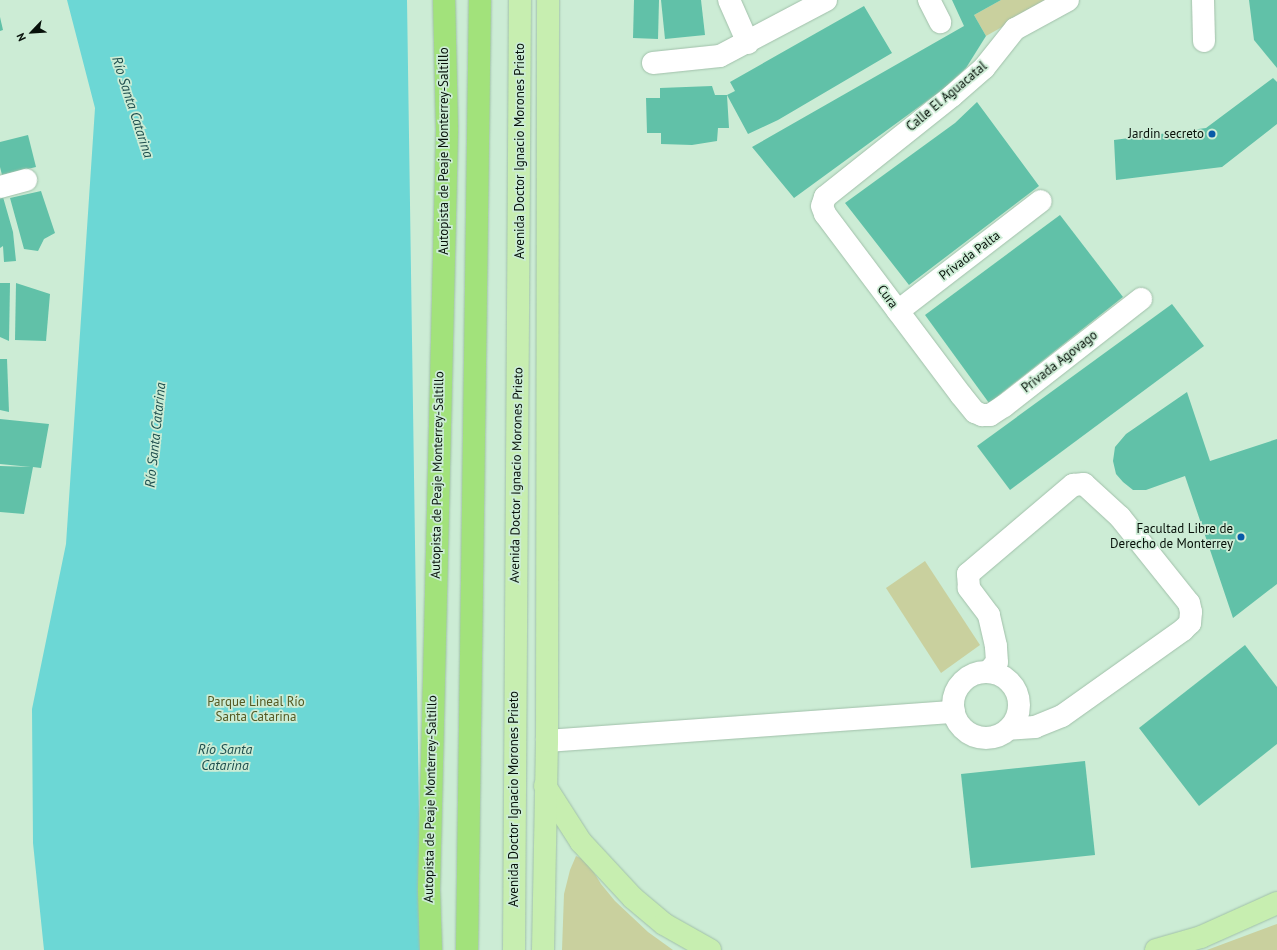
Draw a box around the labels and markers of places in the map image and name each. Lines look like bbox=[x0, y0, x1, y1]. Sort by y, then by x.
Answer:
place label: Jardin secreto bbox=[1128, 126, 1204, 142]
marker: Jardin secreto bbox=[1207, 129, 1217, 139]
place label: Facultad Libre de Derecho de Monterrey bbox=[1110, 522, 1233, 553]
marker: Facultad Libre de Derecho de Monterrey bbox=[1236, 532, 1246, 542]

